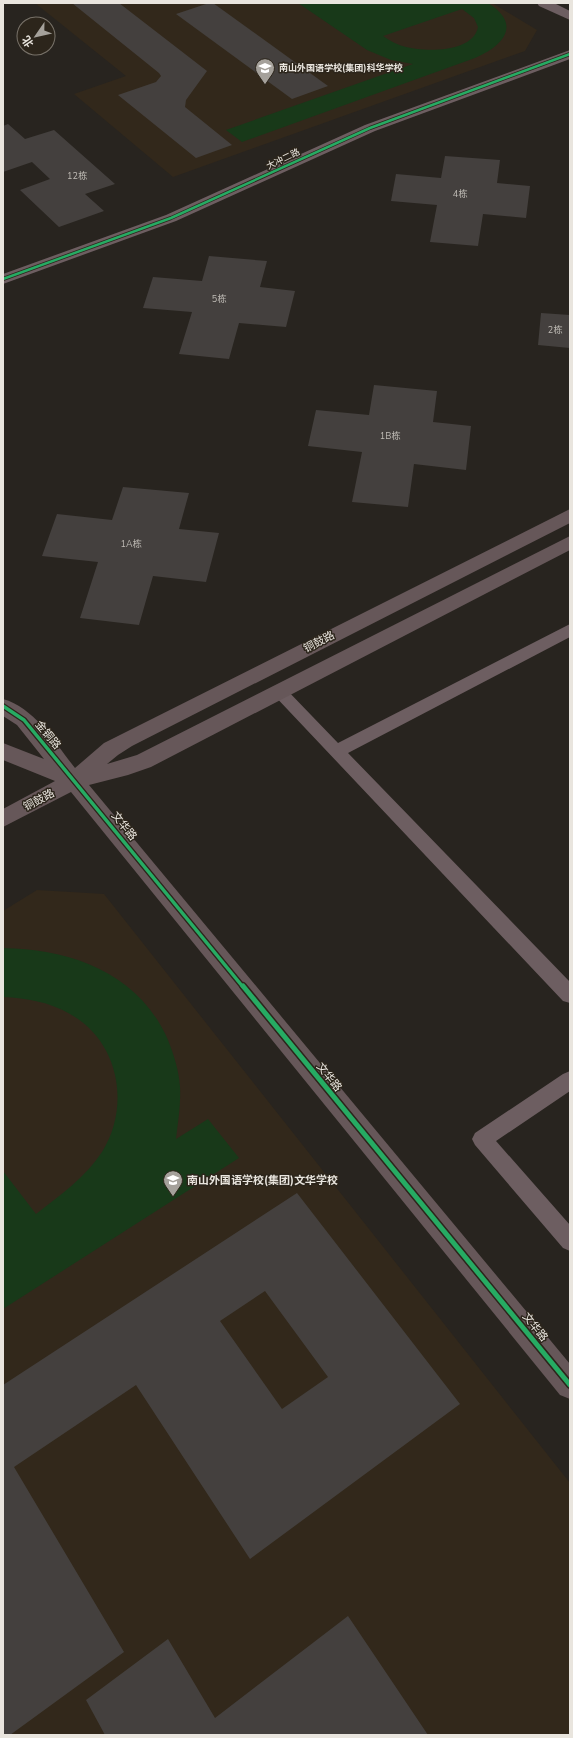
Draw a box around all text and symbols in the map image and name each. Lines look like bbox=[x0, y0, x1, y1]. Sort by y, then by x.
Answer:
north arrow bbox=[16, 16, 56, 56]
text: 北 bbox=[19, 33, 37, 50]
school or university icon: 南山外国语学校(集团)科华学校 bbox=[254, 57, 276, 85]
place label: 南山外国语学校(集团)科华学校 bbox=[279, 62, 403, 74]
street label: 大冲二路 bbox=[264, 146, 302, 172]
house number: 12栋 bbox=[67, 170, 87, 182]
house number: 4栋 bbox=[453, 188, 467, 200]
house number: 5栋 bbox=[212, 293, 226, 305]
house number: 2栋 bbox=[548, 324, 562, 336]
house number: 1B栋 bbox=[380, 430, 400, 442]
house number: 1A栋 bbox=[121, 538, 141, 550]
street label: 铜鼓路 bbox=[301, 628, 337, 656]
street label: 金铜路 bbox=[32, 718, 64, 752]
street label: 铜鼓路 bbox=[21, 786, 57, 814]
street label: 文华路 bbox=[108, 808, 140, 844]
street label: 文华路 bbox=[313, 1059, 345, 1095]
school or university icon: 南山外国语学校(集团)文华学校 bbox=[162, 1169, 184, 1197]
place label: 南山外国语学校(集团)文华学校 bbox=[187, 1173, 338, 1188]
street label: 文华路 bbox=[519, 1309, 551, 1345]

